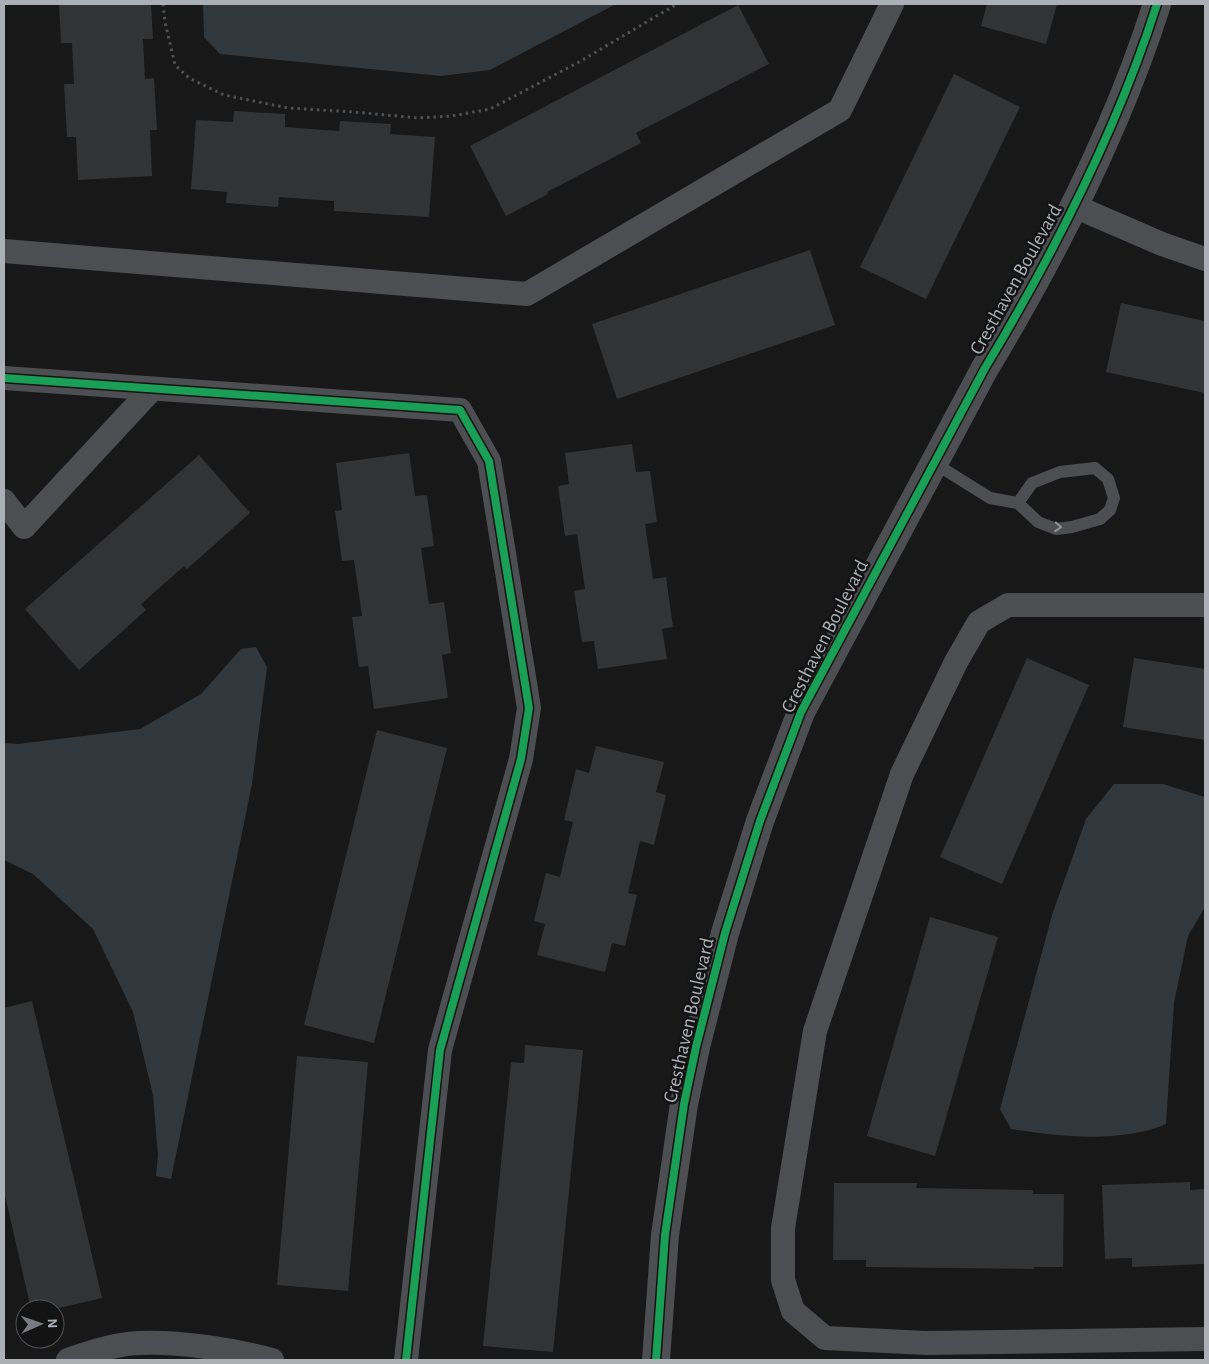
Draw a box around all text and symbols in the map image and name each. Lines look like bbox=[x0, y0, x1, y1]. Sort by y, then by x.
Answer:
street label: Cresthaven Boulevard bbox=[966, 201, 1065, 358]
one-way arrow bbox=[1054, 521, 1062, 532]
street label: Cresthaven Boulevard bbox=[778, 557, 872, 716]
street label: Cresthaven Boulevard bbox=[660, 936, 718, 1105]
north arrow bbox=[15, 1299, 65, 1349]
text: N bbox=[45, 1318, 59, 1329]

